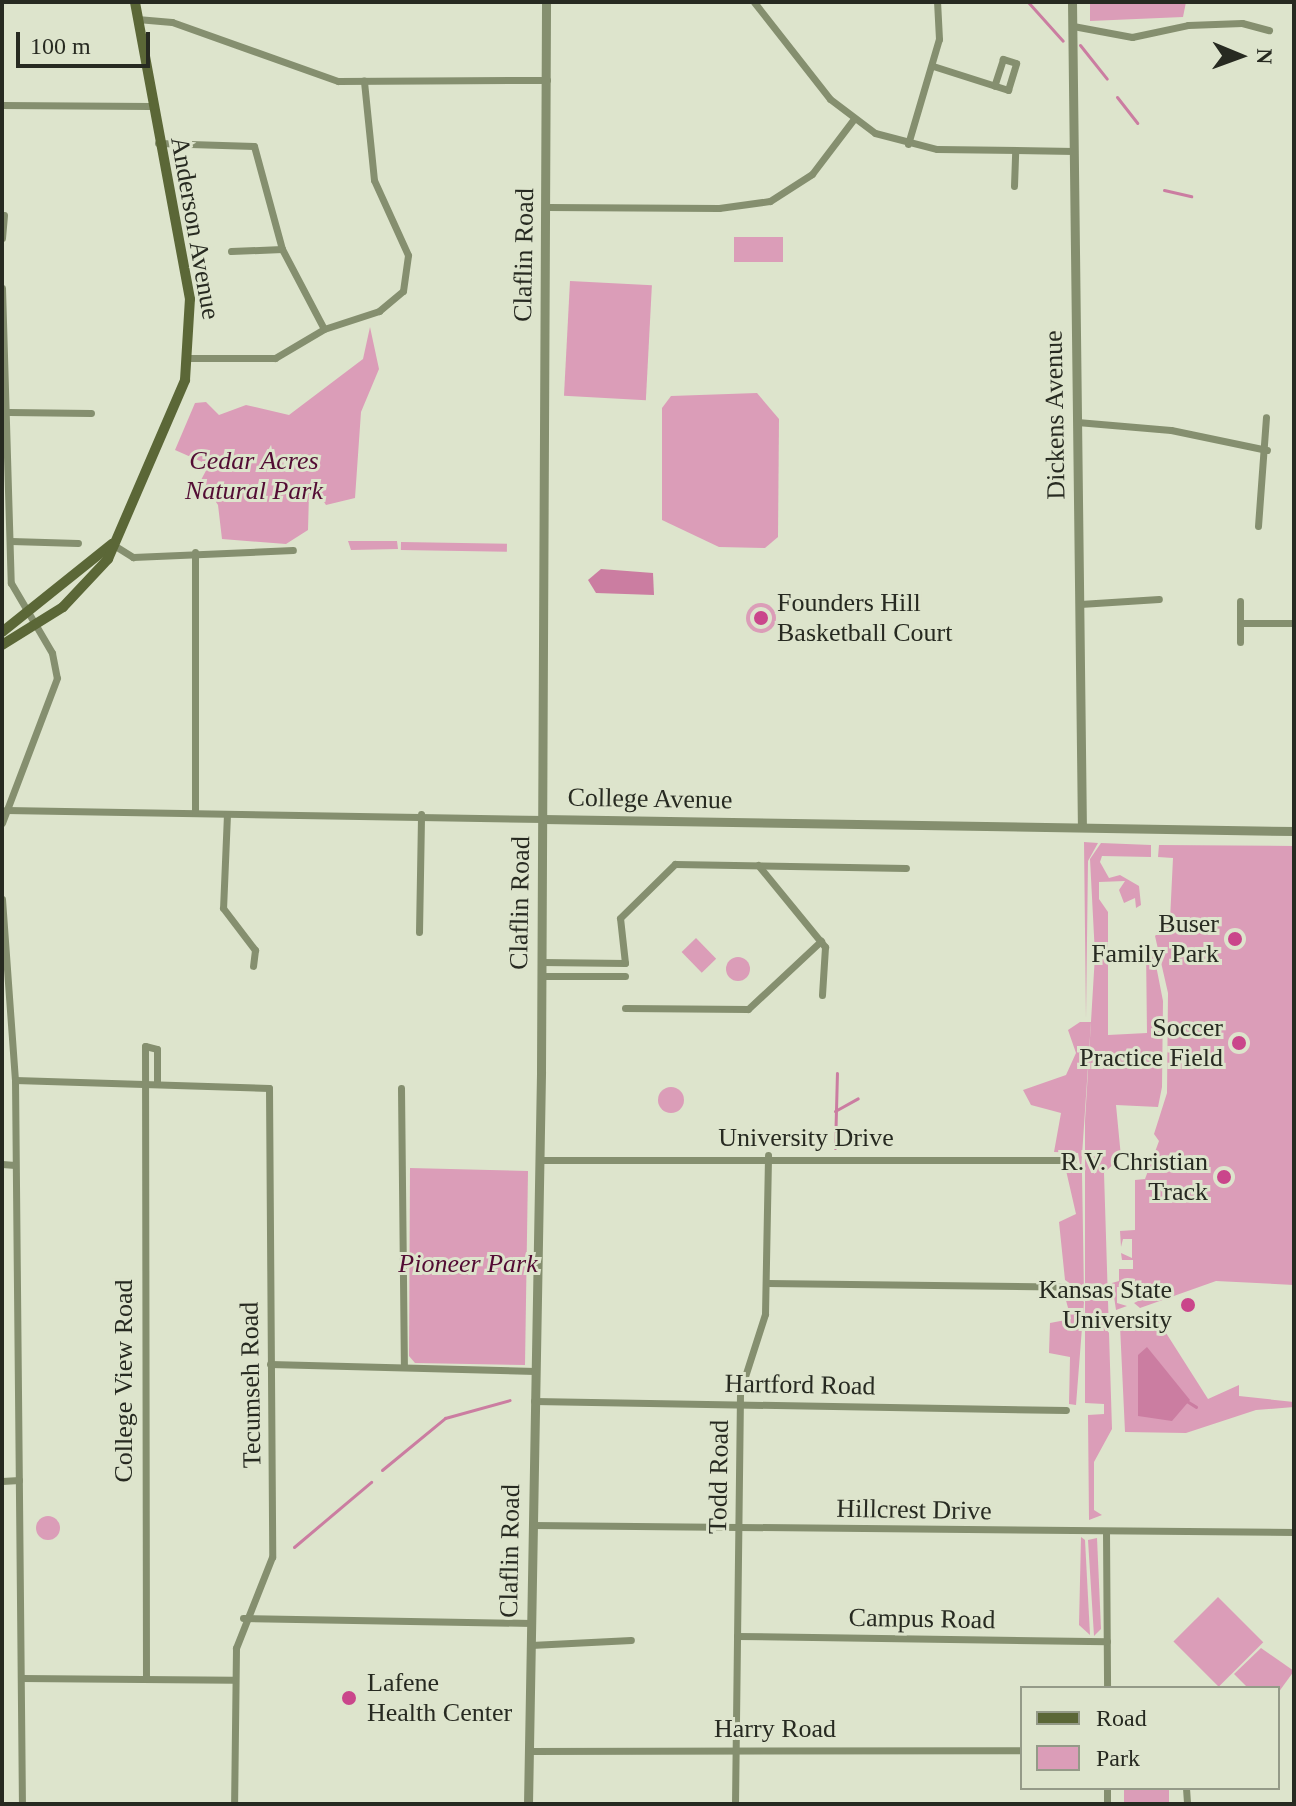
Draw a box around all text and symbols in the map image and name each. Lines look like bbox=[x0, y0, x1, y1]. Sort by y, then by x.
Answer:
scale bar bbox=[20, 16, 154, 66]
north arrow bbox=[1200, 16, 1280, 96]
text: 100 m bbox=[30, 33, 91, 59]
text: N bbox=[1252, 48, 1277, 65]
street label: Anderson Avenue bbox=[163, 133, 227, 323]
street label: Claflin Road bbox=[507, 188, 541, 322]
street label: Dickens Avenue bbox=[1038, 329, 1072, 501]
park label: Cedar Acres Natural Park bbox=[185, 445, 323, 506]
place label: Founders Hill Basketball Court bbox=[777, 587, 952, 648]
marker: Founders Hill Basketball Court bbox=[752, 609, 770, 627]
street label: College Avenue bbox=[567, 782, 733, 816]
street label: Claflin Road bbox=[503, 836, 537, 970]
place label: Buser Family Park bbox=[1091, 908, 1219, 970]
marker: Buser Family Park bbox=[1226, 930, 1244, 948]
place label: Soccer Practice Field bbox=[1079, 1012, 1223, 1074]
marker: Soccer Practice Field bbox=[1230, 1034, 1248, 1052]
street label: University Drive bbox=[718, 1122, 894, 1154]
place label: R.V. Christian Track bbox=[1060, 1146, 1208, 1208]
marker: R.V. Christian Track bbox=[1215, 1168, 1233, 1186]
park label: Pioneer Park bbox=[398, 1248, 538, 1280]
place label: Kansas State University bbox=[1038, 1274, 1172, 1336]
street label: College View Road bbox=[108, 1279, 140, 1483]
marker: Kansas State University bbox=[1179, 1296, 1197, 1314]
street label: Tecumseh Road bbox=[234, 1302, 268, 1468]
street label: Hartford Road bbox=[724, 1368, 876, 1402]
street label: Todd Road bbox=[702, 1420, 736, 1534]
street label: Claflin Road bbox=[493, 1484, 527, 1618]
street label: Hillcrest Drive bbox=[836, 1493, 992, 1527]
street label: Campus Road bbox=[848, 1602, 996, 1636]
place label: Lafene Health Center bbox=[367, 1667, 512, 1728]
legend bbox=[1020, 1686, 1280, 1790]
marker: Lafene Health Center bbox=[338, 1687, 360, 1709]
text: Road bbox=[1096, 1705, 1147, 1731]
street label: Harry Road bbox=[714, 1713, 836, 1745]
text: Park bbox=[1096, 1745, 1140, 1771]

